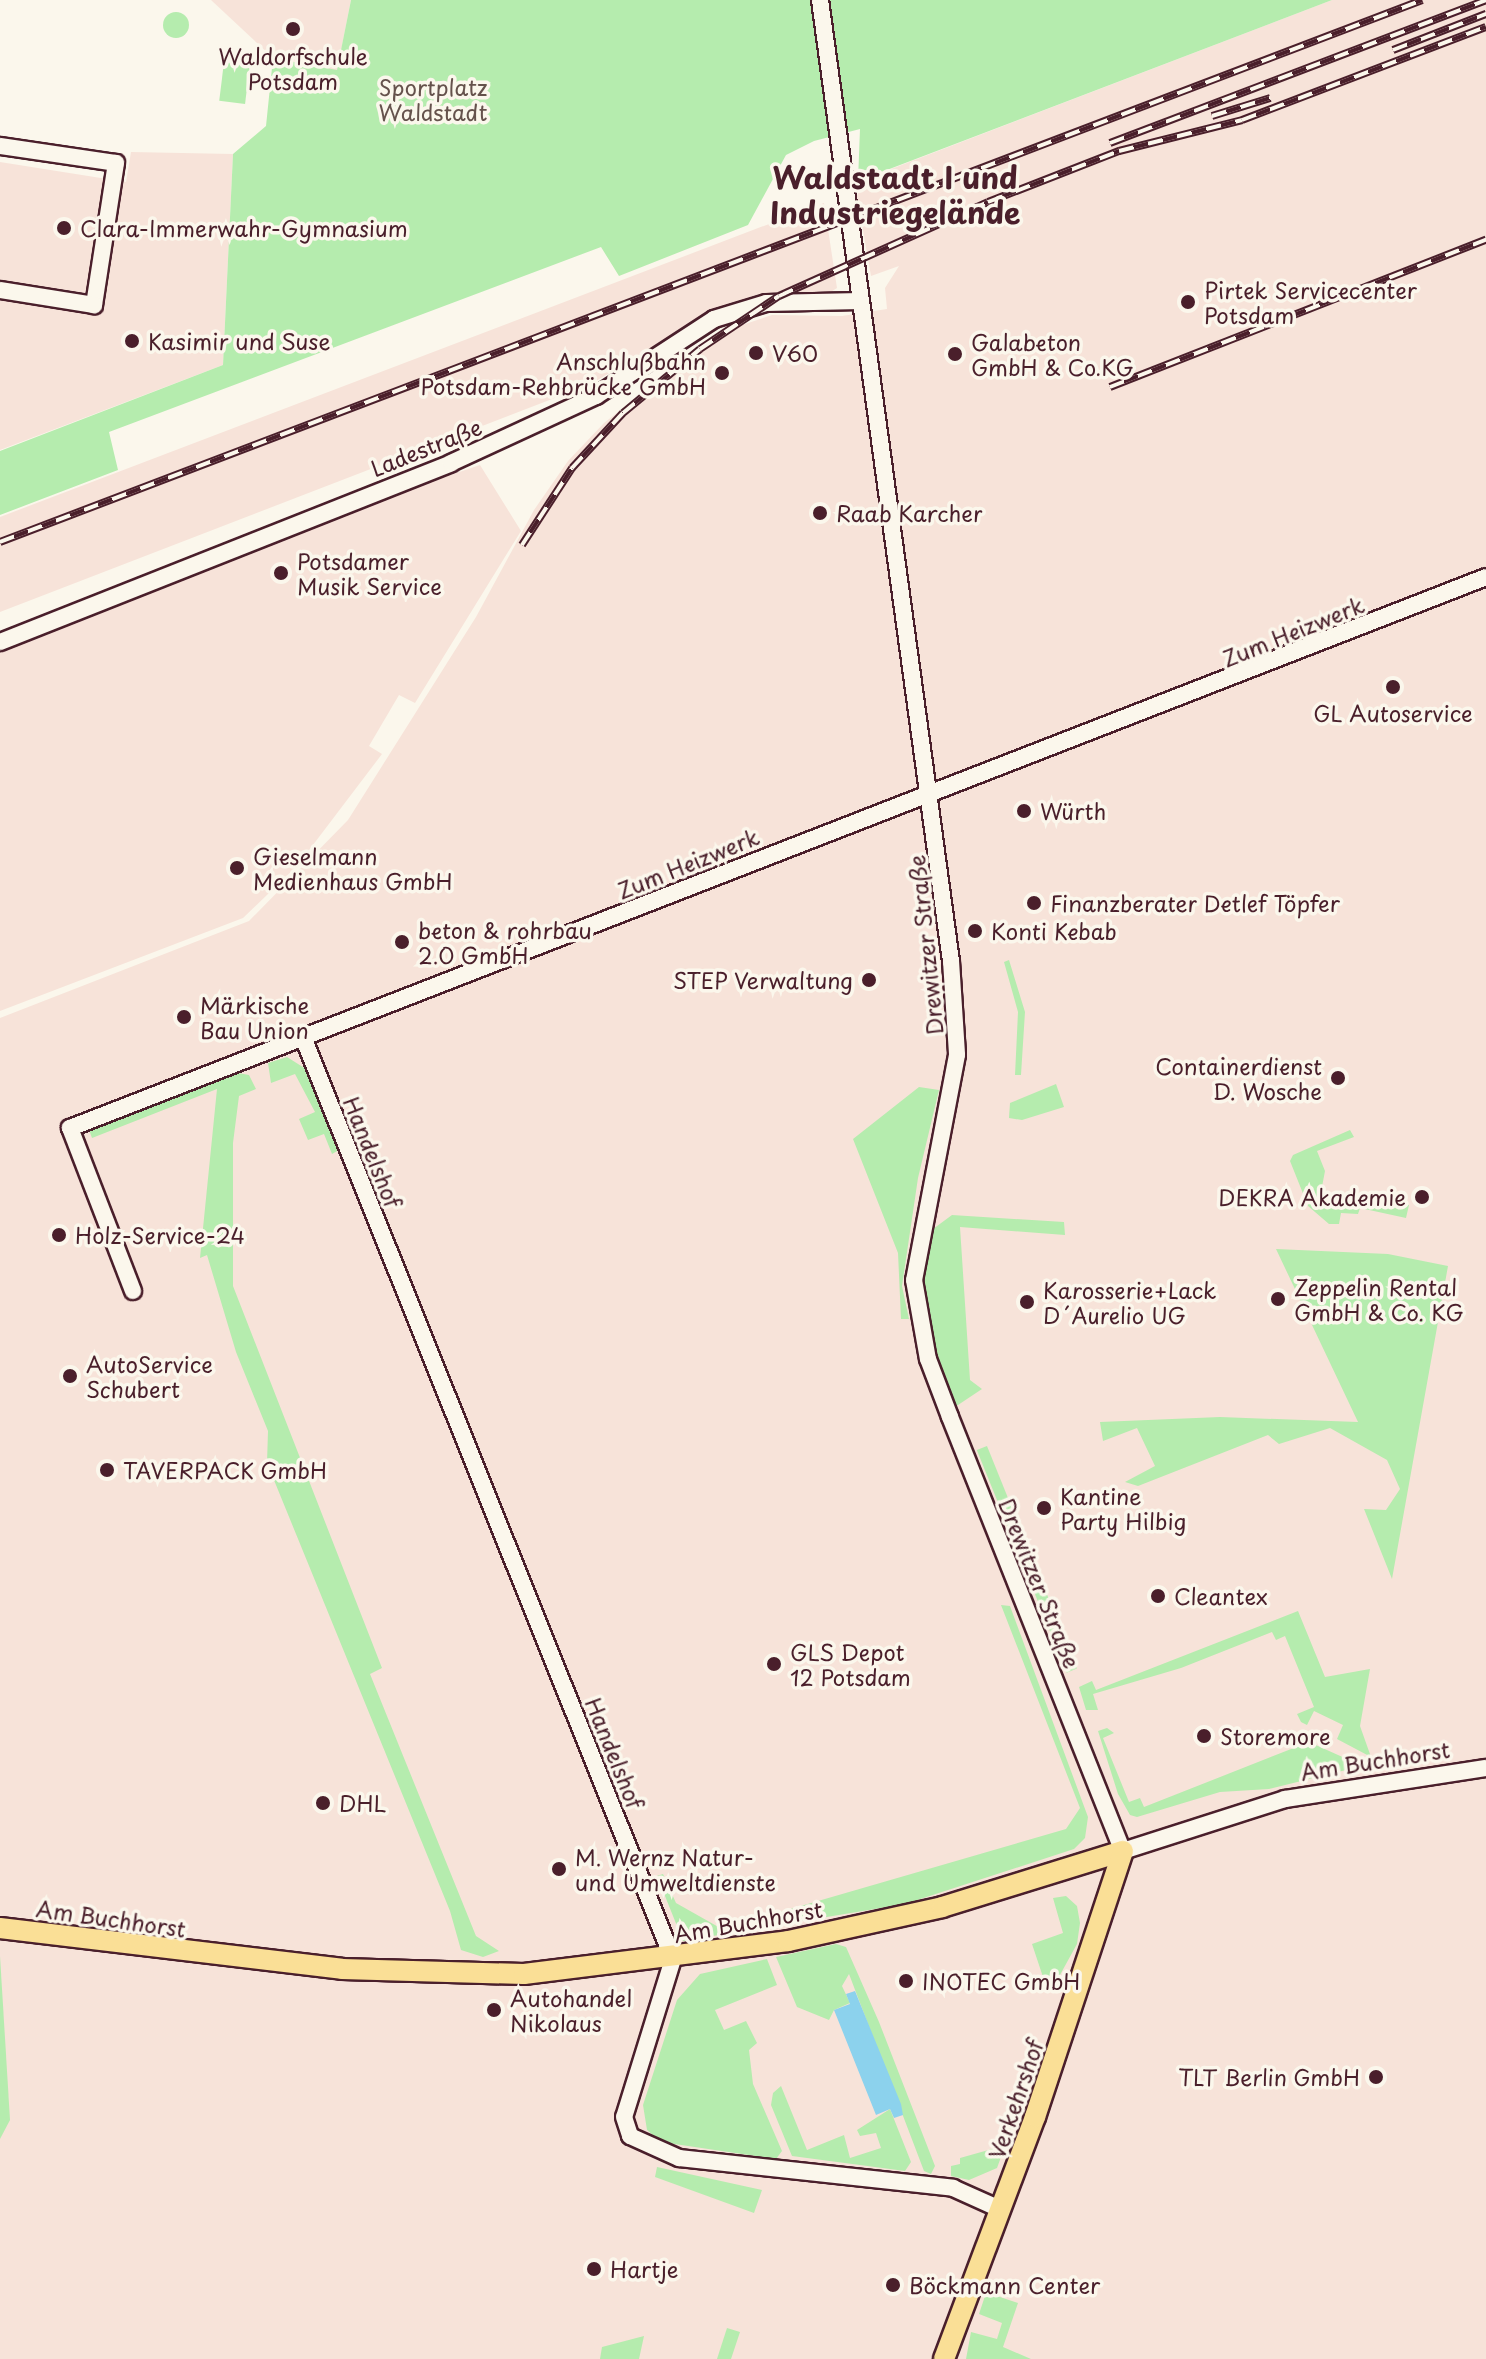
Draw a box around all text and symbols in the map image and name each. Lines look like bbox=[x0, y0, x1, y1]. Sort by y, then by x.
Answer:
marker: Waldorfschule Potsdam bbox=[284, 20, 302, 38]
place label: Waldorfschule Potsdam bbox=[218, 42, 368, 94]
park label: Sportplatz Waldstadt bbox=[379, 73, 487, 124]
district label: Waldstadt I und Industriegelände bbox=[770, 159, 1020, 230]
place label: Clara-Immerwahr-Gymnasium bbox=[80, 215, 408, 241]
marker: Clara-Immerwahr-Gymnasium bbox=[55, 219, 73, 237]
place label: Pirtek Servicecenter Potsdam bbox=[1204, 276, 1418, 328]
marker: Pirtek Servicecenter Potsdam bbox=[1179, 293, 1197, 311]
place label: Kasimir und Suse bbox=[148, 328, 331, 354]
place label: Galabeton GmbH & Co.KG bbox=[971, 328, 1135, 380]
marker: Kasimir und Suse bbox=[123, 332, 141, 350]
place label: V60 bbox=[772, 340, 818, 366]
marker: V60 bbox=[747, 344, 765, 362]
marker: Galabeton GmbH & Co.KG bbox=[946, 345, 964, 363]
place label: Anschlußbahn Potsdam-Rehbrücke GmbH bbox=[420, 347, 706, 398]
marker: Anschlußbahn Potsdam-Rehbrücke GmbH bbox=[713, 364, 731, 382]
street label: Ladestraße bbox=[367, 413, 485, 481]
place label: Raab Karcher bbox=[836, 500, 984, 526]
marker: Raab Karcher bbox=[811, 504, 829, 522]
place label: Potsdamer Musik Service bbox=[297, 547, 441, 598]
marker: Potsdamer Musik Service bbox=[272, 564, 290, 582]
street label: Zum Heizwerk bbox=[1218, 591, 1368, 671]
marker: GL Autoservice bbox=[1384, 678, 1402, 696]
place label: GL Autoservice bbox=[1312, 700, 1474, 726]
place label: Würth bbox=[1040, 798, 1106, 824]
marker: Würth bbox=[1015, 802, 1033, 820]
street label: Zum Heizwerk bbox=[613, 823, 763, 903]
place label: Gieselmann Medienhaus GmbH bbox=[253, 842, 452, 894]
street label: Drewitzer Straße bbox=[902, 853, 948, 1037]
marker: Gieselmann Medienhaus GmbH bbox=[228, 859, 246, 877]
place label: Finanzberater Detlef Töpfer bbox=[1050, 890, 1344, 916]
marker: Finanzberater Detlef Töpfer bbox=[1025, 894, 1043, 912]
place label: beton & rohrbau 2.0 GmbH bbox=[418, 916, 592, 968]
place label: Konti Kebab bbox=[991, 918, 1117, 944]
marker: Konti Kebab bbox=[966, 922, 984, 940]
marker: beton & rohrbau 2.0 GmbH bbox=[393, 933, 411, 951]
place label: STEP Verwaltung bbox=[670, 967, 853, 993]
marker: STEP Verwaltung bbox=[860, 971, 878, 989]
place label: Märkische Bau Union bbox=[200, 991, 310, 1042]
marker: Märkische Bau Union bbox=[175, 1008, 193, 1026]
place label: Containerdienst D. Wosche bbox=[1155, 1052, 1322, 1104]
marker: Containerdienst D. Wosche bbox=[1329, 1069, 1347, 1087]
street label: Handelshof bbox=[339, 1092, 407, 1212]
place label: DEKRA Akademie bbox=[1215, 1184, 1406, 1210]
marker: DEKRA Akademie bbox=[1413, 1188, 1431, 1206]
place label: Holz-Service-24 bbox=[75, 1222, 245, 1248]
marker: Holz-Service-24 bbox=[50, 1226, 68, 1244]
place label: Zeppelin Rental GmbH & Co. KG bbox=[1294, 1273, 1466, 1324]
place label: Karosserie+Lack D´Aurelio UG bbox=[1043, 1276, 1217, 1328]
marker: Zeppelin Rental GmbH & Co. KG bbox=[1269, 1290, 1287, 1308]
marker: Karosserie+Lack D´Aurelio UG bbox=[1018, 1293, 1036, 1311]
place label: AutoService Schubert bbox=[86, 1350, 213, 1402]
marker: AutoService Schubert bbox=[61, 1367, 79, 1385]
place label: TAVERPACK GmbH bbox=[123, 1457, 330, 1483]
marker: TAVERPACK GmbH bbox=[98, 1461, 116, 1479]
place label: Kantine Party Hilbig bbox=[1060, 1482, 1187, 1534]
street label: Drewitzer Straße bbox=[994, 1494, 1086, 1672]
marker: Kantine Party Hilbig bbox=[1035, 1499, 1053, 1517]
place label: Cleantex bbox=[1174, 1583, 1268, 1609]
marker: Cleantex bbox=[1149, 1587, 1167, 1605]
place label: GLS Depot 12 Potsdam bbox=[790, 1638, 913, 1690]
marker: GLS Depot 12 Potsdam bbox=[765, 1655, 783, 1673]
street label: Handelshof bbox=[581, 1693, 649, 1813]
place label: Storemore bbox=[1220, 1723, 1331, 1749]
marker: Storemore bbox=[1195, 1727, 1213, 1745]
street label: Am Buchhorst bbox=[1298, 1735, 1452, 1785]
place label: DHL bbox=[339, 1790, 386, 1816]
marker: DHL bbox=[314, 1794, 332, 1812]
place label: M. Wernz Natur- und Umweltdienste bbox=[575, 1843, 774, 1894]
marker: M. Wernz Natur- und Umweltdienste bbox=[550, 1860, 568, 1878]
street label: Am Buchhorst bbox=[34, 1894, 188, 1942]
street label: Am Buchhorst bbox=[671, 1895, 825, 1947]
place label: INOTEC GmbH bbox=[922, 1968, 1081, 1994]
marker: INOTEC GmbH bbox=[897, 1972, 915, 1990]
place label: Autohandel Nikolaus bbox=[510, 1984, 632, 2036]
marker: Autohandel Nikolaus bbox=[485, 2001, 503, 2019]
street label: Verkehrshof bbox=[982, 2036, 1048, 2162]
place label: TLT Berlin GmbH bbox=[1175, 2064, 1360, 2090]
marker: TLT Berlin GmbH bbox=[1367, 2068, 1385, 2086]
place label: Hartje bbox=[610, 2256, 678, 2282]
marker: Hartje bbox=[585, 2260, 603, 2278]
place label: Böckmann Center bbox=[909, 2272, 1099, 2298]
marker: Böckmann Center bbox=[884, 2276, 902, 2294]

